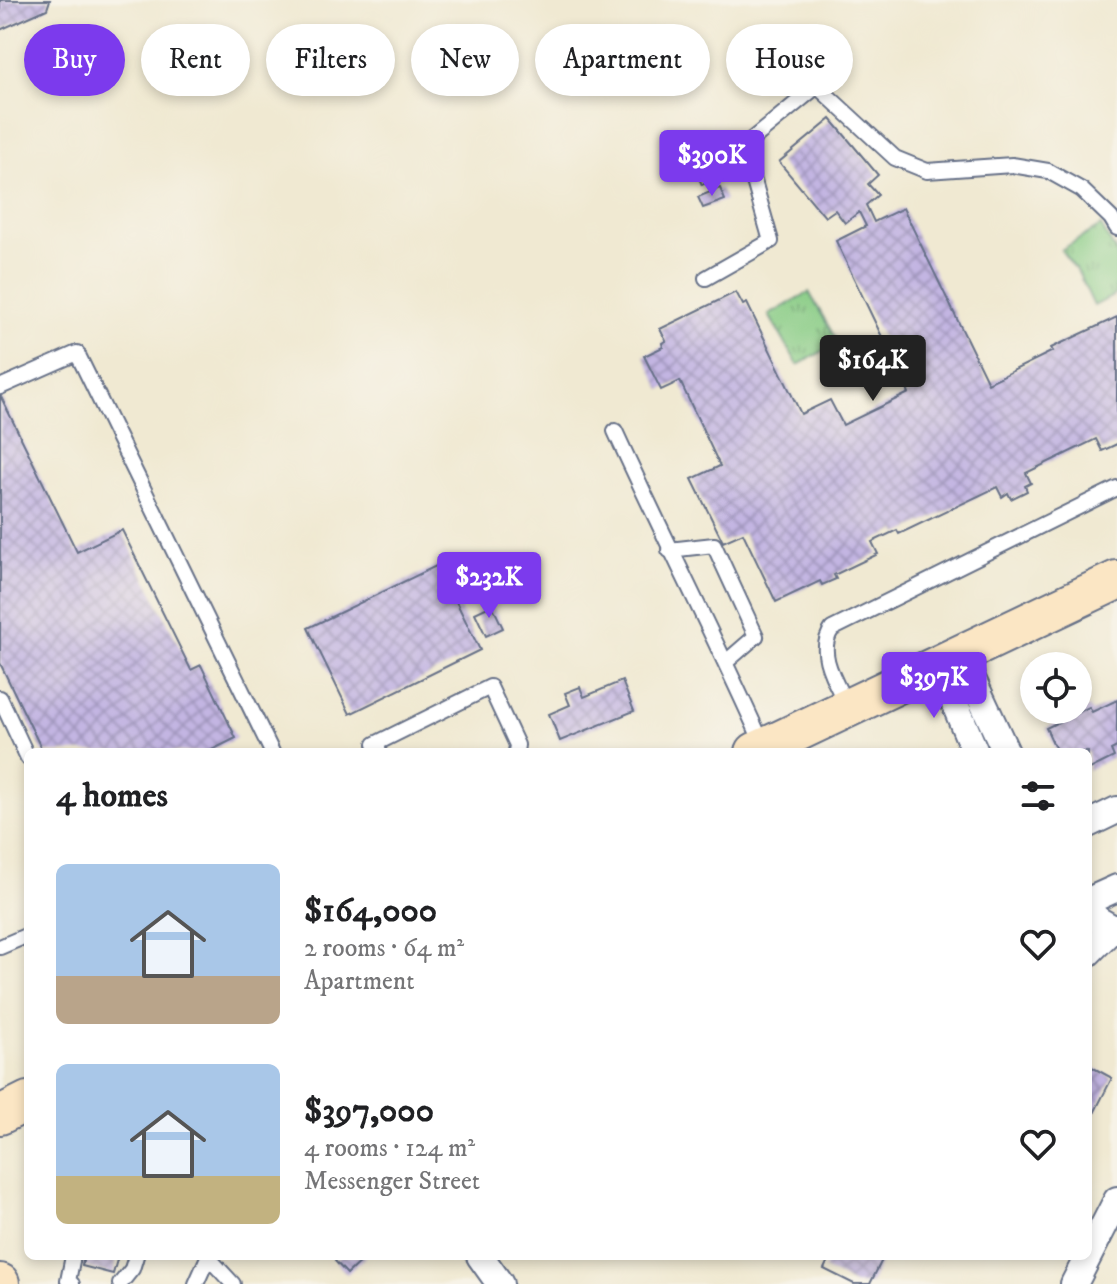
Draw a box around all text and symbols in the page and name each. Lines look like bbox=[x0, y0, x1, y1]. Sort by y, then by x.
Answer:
chip: Buy bbox=[24, 24, 125, 96]
chip: Rent bbox=[141, 24, 250, 96]
chip: Filters bbox=[266, 24, 395, 96]
chip: New bbox=[411, 24, 519, 96]
chip: Apartment bbox=[535, 24, 710, 96]
chip: House bbox=[726, 24, 853, 96]
pin: $390K bbox=[656, 130, 768, 198]
text: $390K bbox=[677, 139, 747, 172]
pin: $164K bbox=[817, 335, 929, 403]
text: $164K bbox=[838, 344, 908, 377]
pin: $232K bbox=[433, 552, 545, 620]
text: $232K bbox=[455, 561, 523, 594]
pin: $397K bbox=[878, 652, 990, 720]
map controls bbox=[1020, 652, 1092, 724]
button: locate bbox=[1020, 652, 1092, 724]
text: $397K bbox=[900, 661, 968, 694]
icon: filters bbox=[1016, 774, 1060, 818]
text: 4 homes bbox=[56, 775, 168, 817]
text: $164,000 bbox=[304, 890, 437, 932]
icon: home bbox=[120, 896, 216, 992]
icon: heart bbox=[1016, 922, 1060, 966]
text: 2 rooms · 64 m² bbox=[304, 932, 464, 965]
text: Apartment bbox=[304, 965, 415, 998]
text: $397,000 bbox=[304, 1090, 434, 1132]
icon: home bbox=[120, 1096, 216, 1192]
icon: heart bbox=[1016, 1122, 1060, 1166]
text: 4 rooms · 124 m² bbox=[304, 1132, 475, 1165]
text: Messenger Street bbox=[304, 1165, 480, 1198]

